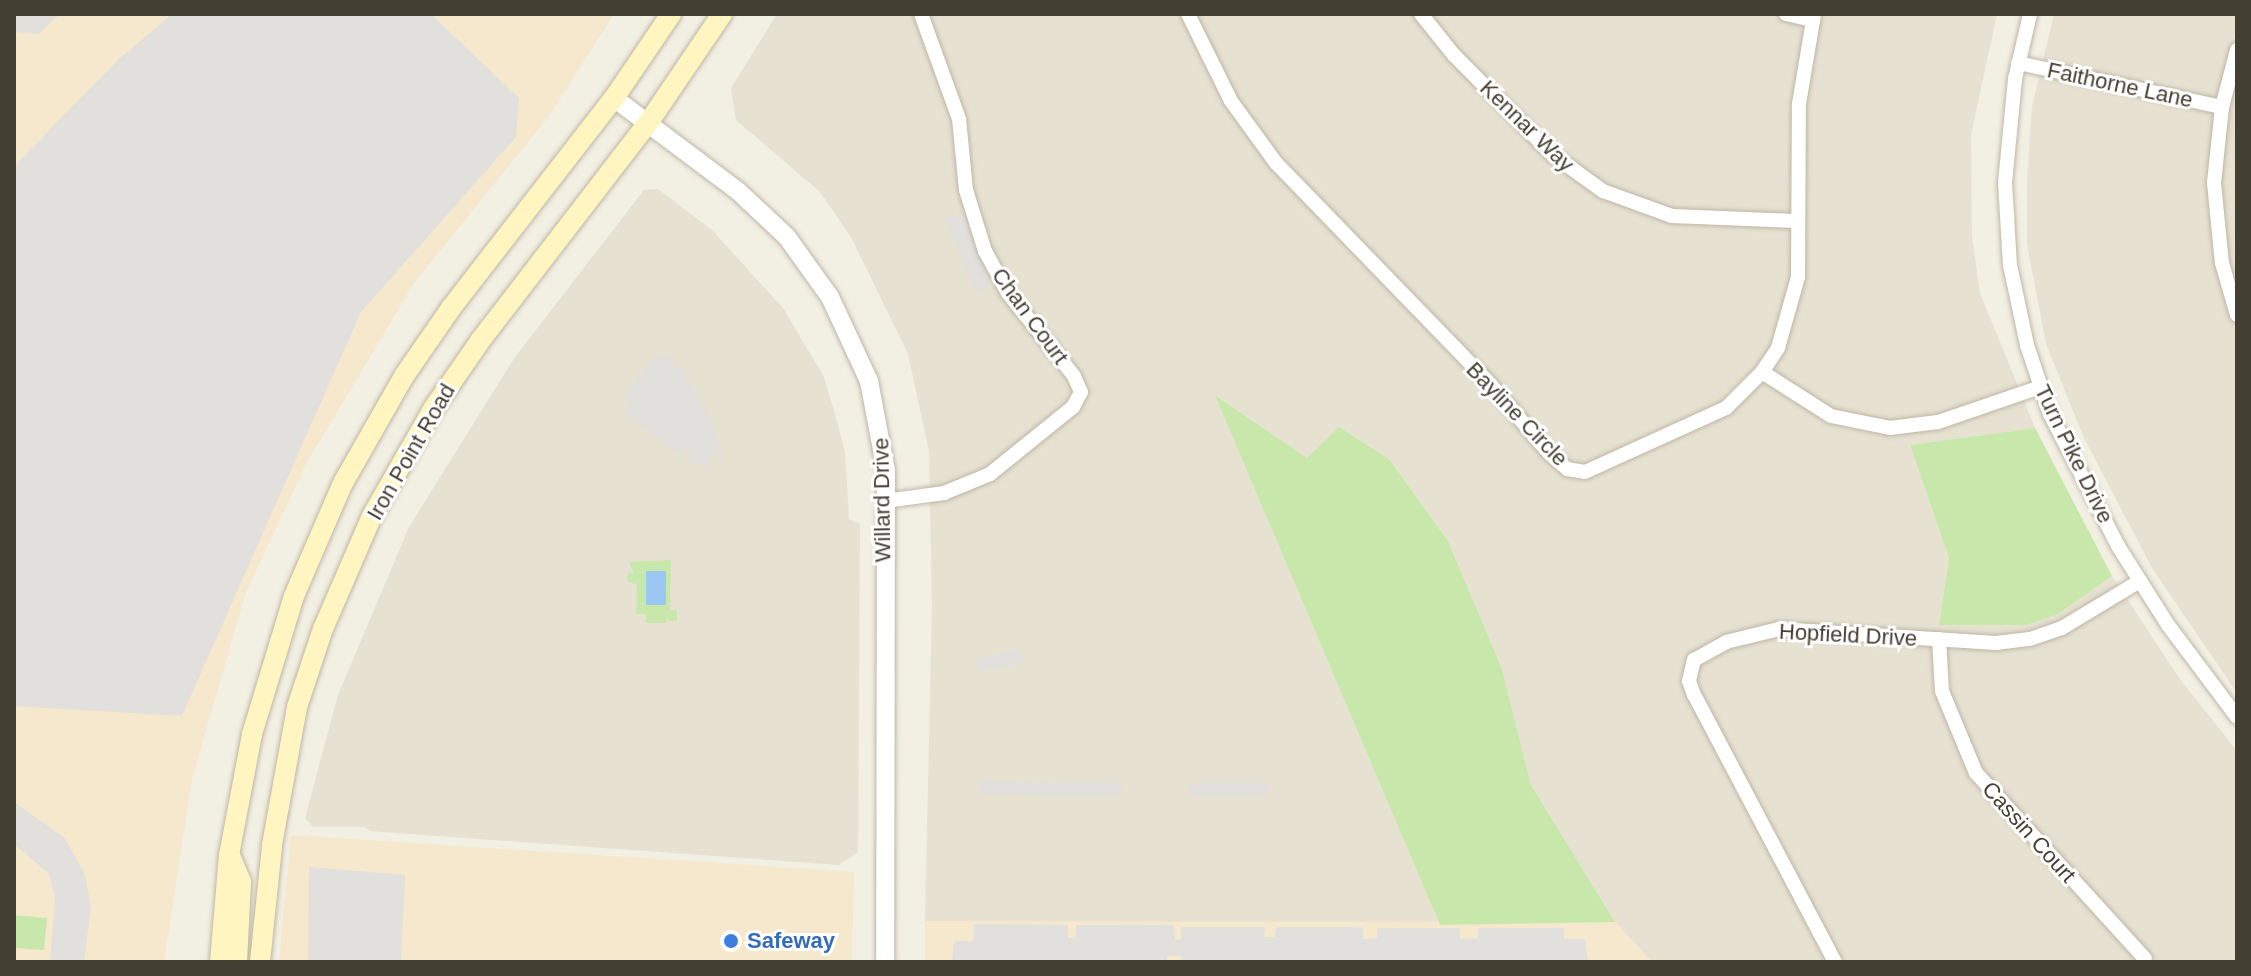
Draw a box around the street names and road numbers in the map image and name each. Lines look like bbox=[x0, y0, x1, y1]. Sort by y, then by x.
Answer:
street label: Faithorne Lane bbox=[2045, 57, 2195, 113]
street label: Kennar Way bbox=[1475, 75, 1579, 177]
street label: Chan Court bbox=[986, 263, 1074, 369]
street label: Bayline Circle bbox=[1461, 356, 1573, 472]
street label: Iron Point Road bbox=[361, 379, 461, 525]
street label: Turn Pike Drive bbox=[2029, 380, 2119, 528]
street label: Willard Drive bbox=[868, 437, 896, 563]
street label: Hopfield Drive bbox=[1778, 618, 1918, 652]
street label: Cassin Court bbox=[1977, 776, 2081, 888]

